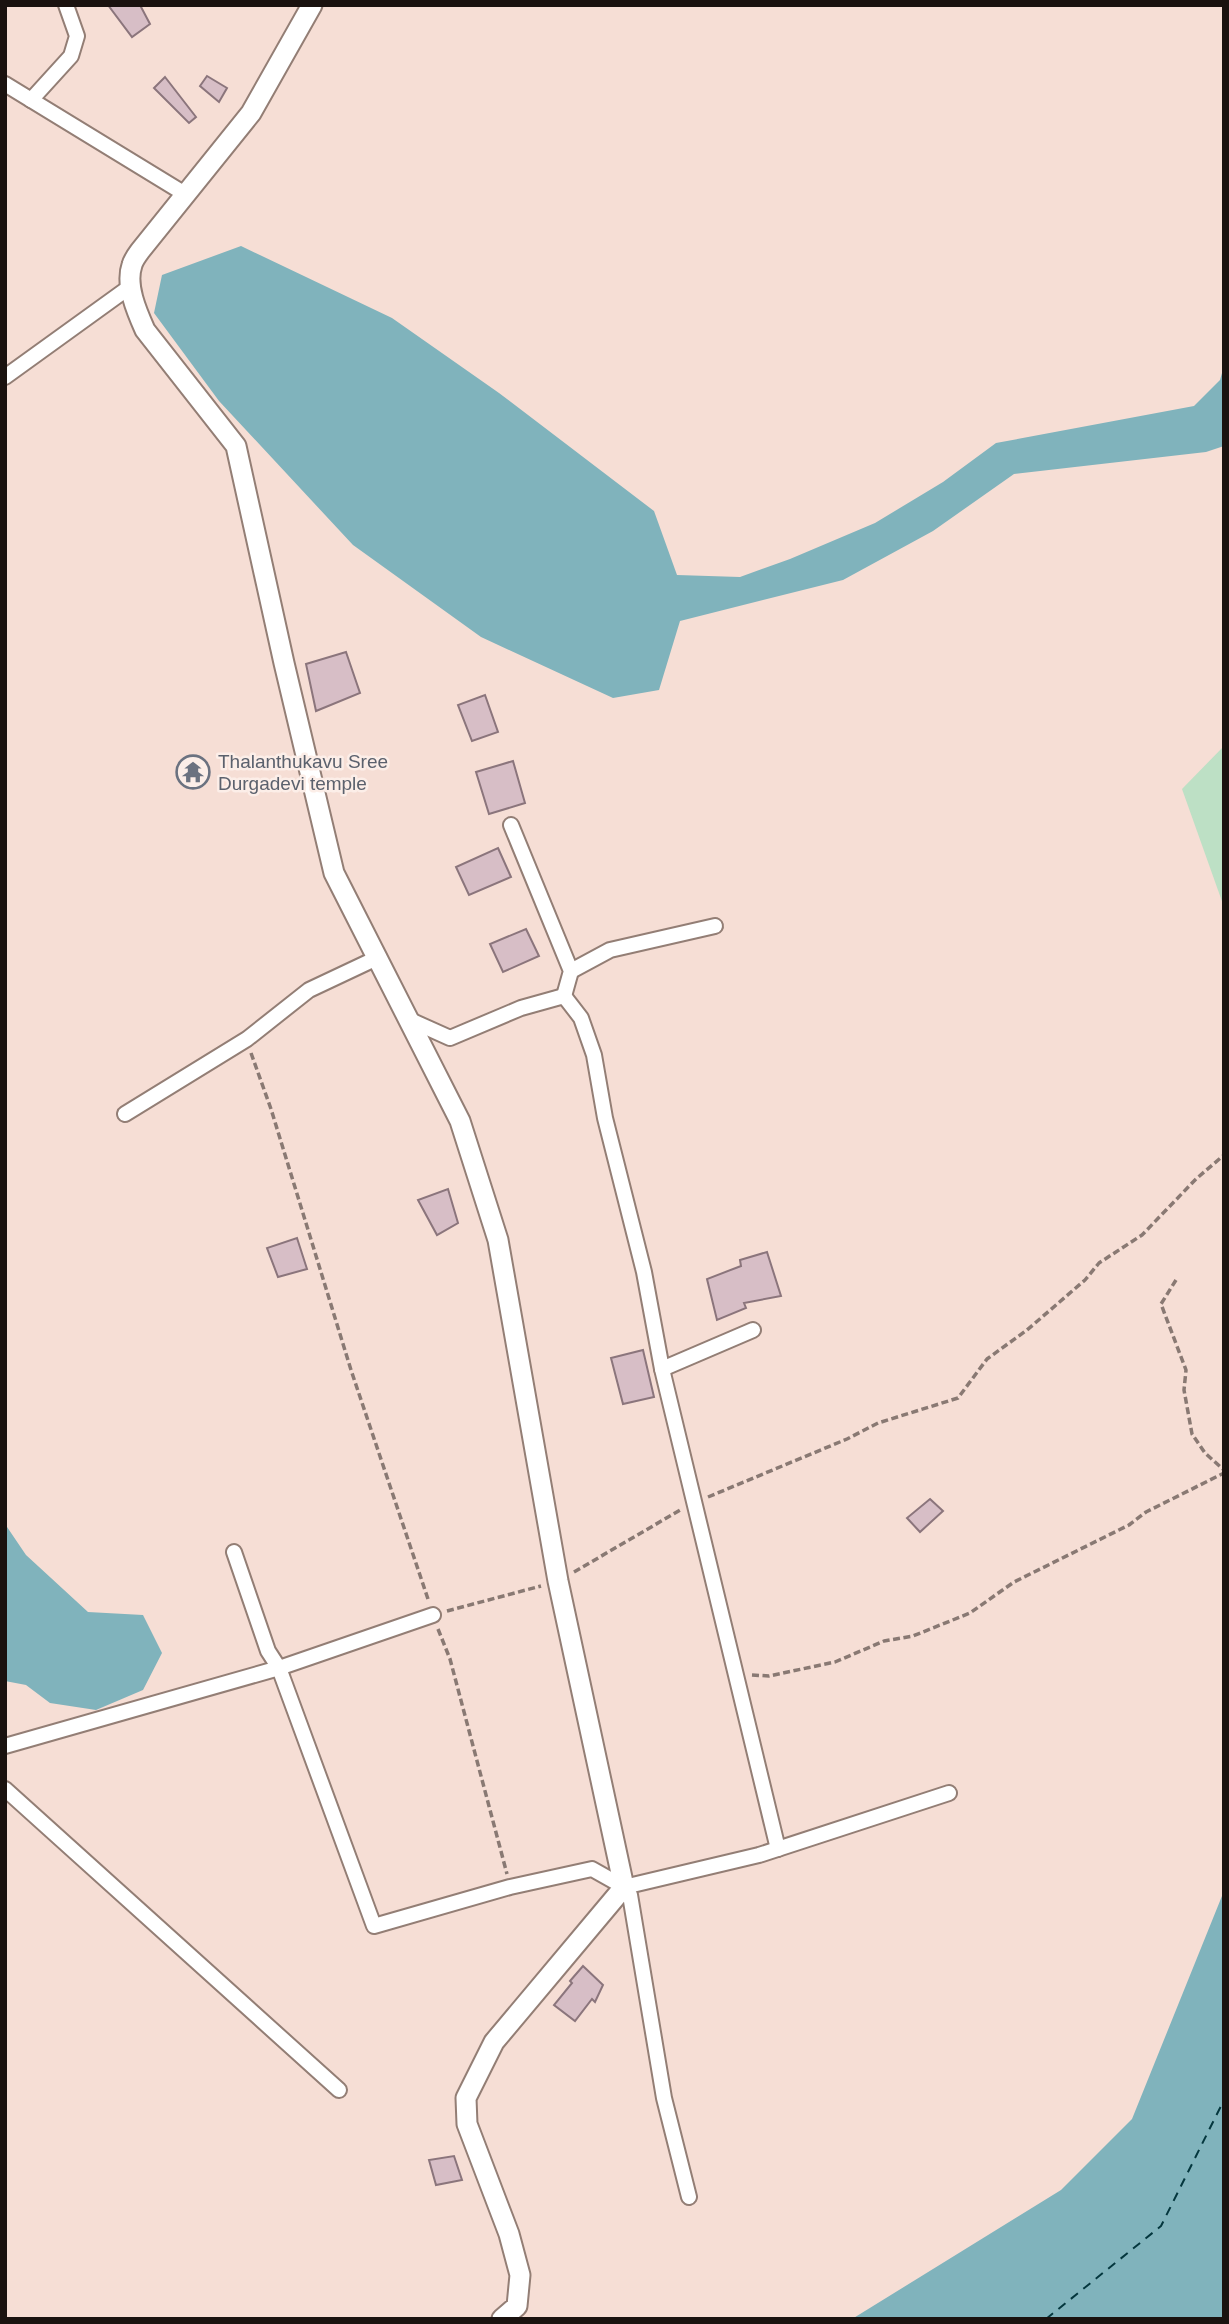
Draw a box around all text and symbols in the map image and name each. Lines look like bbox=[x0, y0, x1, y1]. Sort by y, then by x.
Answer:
place label: Thalanthukavu Sree Durgadevi temple bbox=[218, 751, 388, 794]
temple icon: Thalanthukavu Sree Durgadevi temple bbox=[174, 753, 212, 791]

